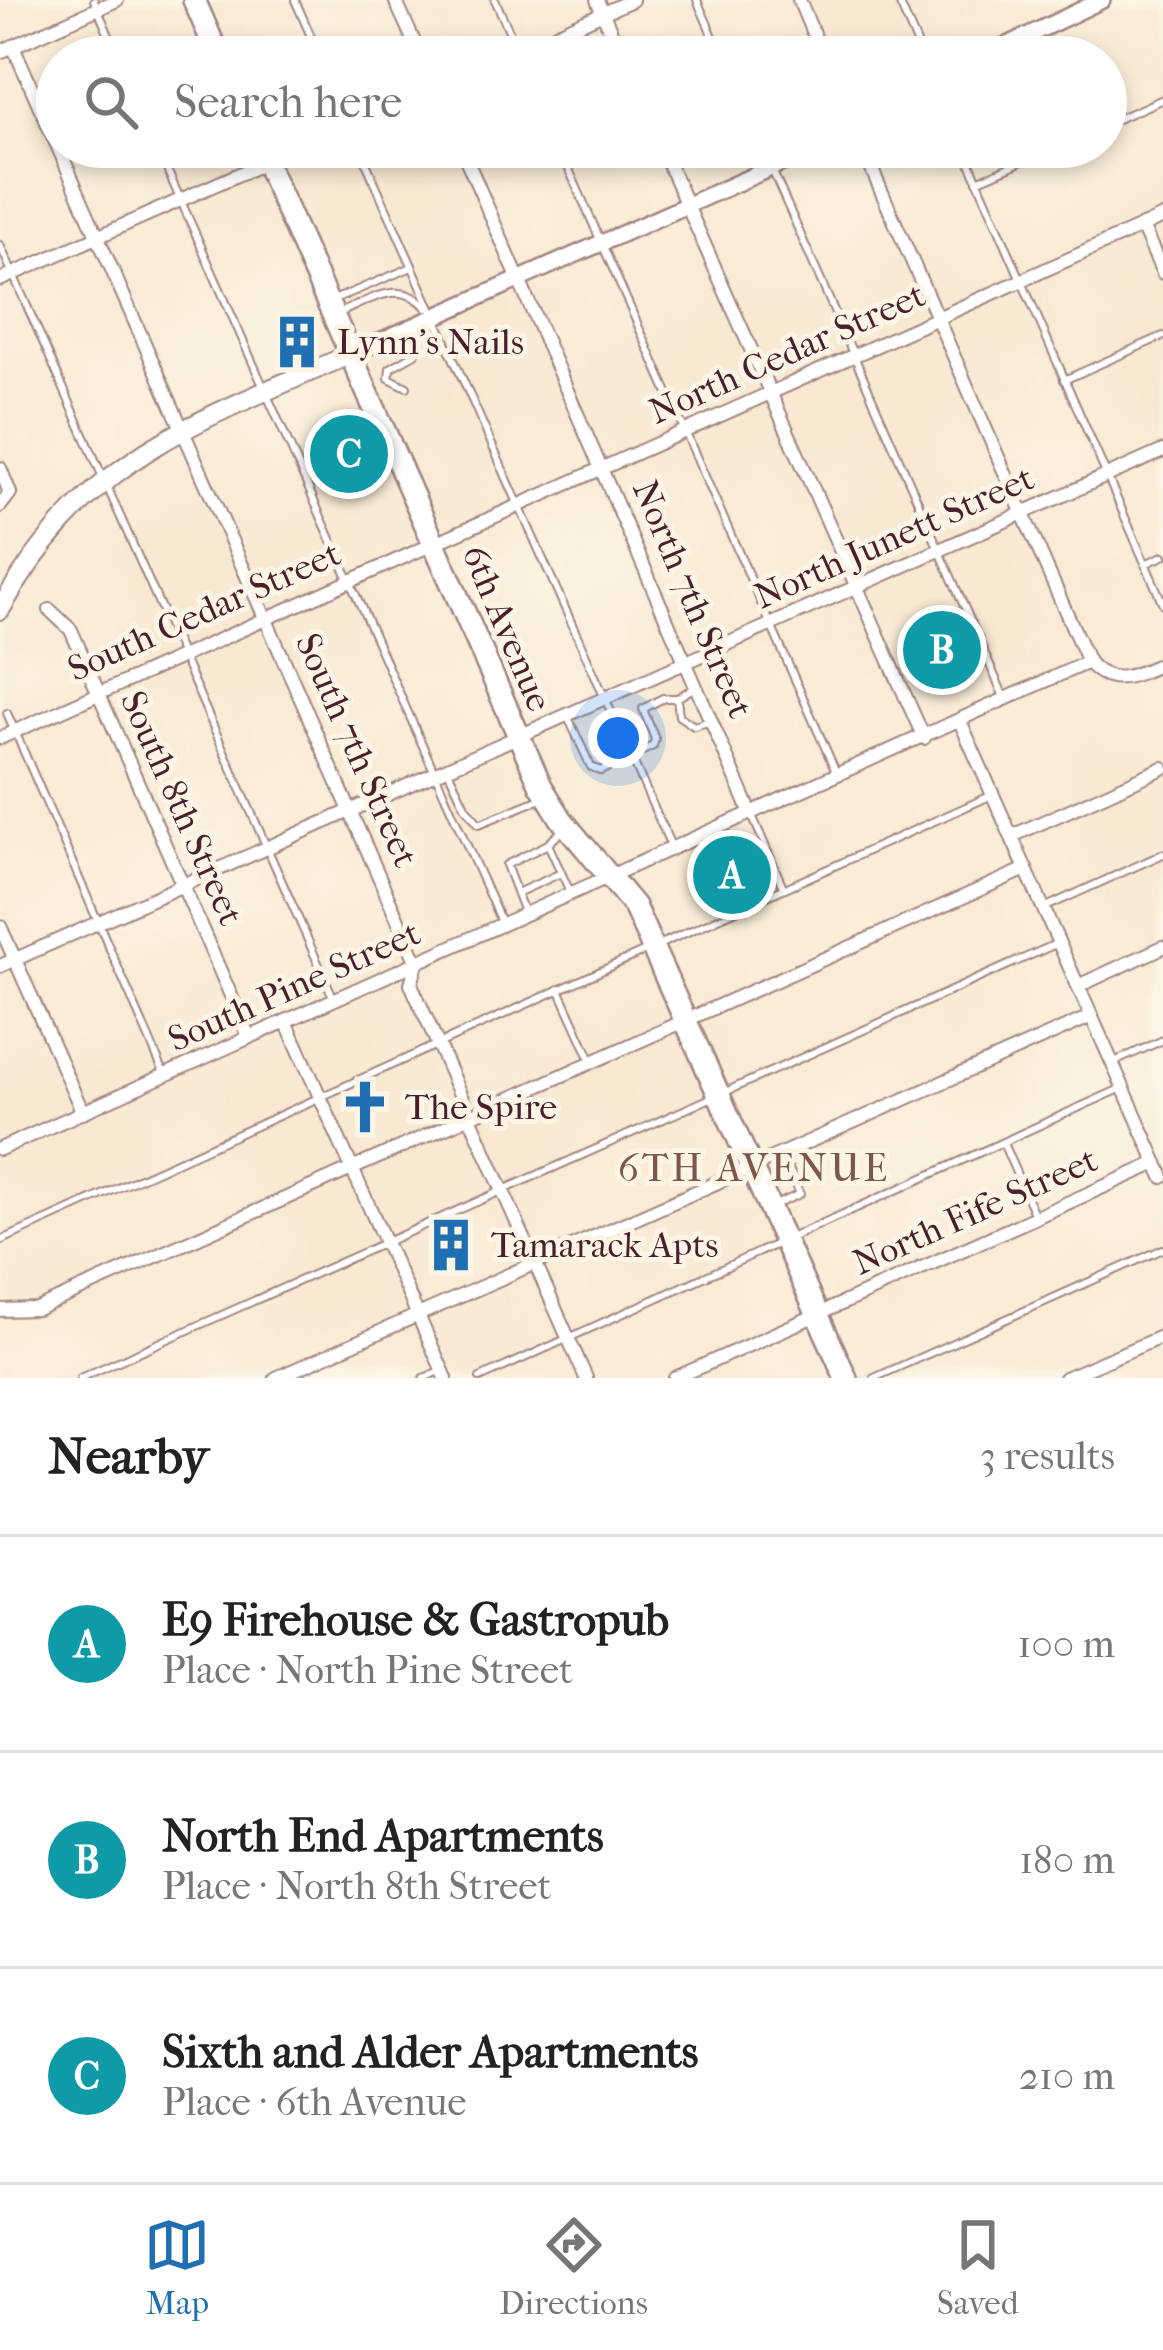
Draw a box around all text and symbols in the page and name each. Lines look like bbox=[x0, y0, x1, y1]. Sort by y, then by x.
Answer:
search box bbox=[36, 36, 1127, 168]
icon: search bbox=[78, 69, 144, 135]
text: Search here bbox=[174, 76, 402, 129]
street label: North Cedar Street bbox=[643, 273, 931, 433]
building icon: Lynn's Nails bbox=[268, 313, 326, 371]
place label: Lynn's Nails bbox=[337, 321, 524, 363]
pin: C bbox=[310, 409, 388, 499]
street label: North Junett Street bbox=[748, 456, 1040, 617]
street label: North 7th Street bbox=[624, 474, 762, 724]
street label: South Cedar Street bbox=[61, 532, 347, 690]
street label: 6th Avenue bbox=[453, 539, 561, 717]
pin: B bbox=[903, 605, 981, 695]
street label: South 7th Street bbox=[287, 627, 427, 873]
street label: South 8th Street bbox=[112, 685, 252, 932]
your location bbox=[588, 708, 648, 768]
pin: A bbox=[693, 830, 771, 920]
street label: South Pine Street bbox=[162, 912, 427, 1060]
church icon: The Spire bbox=[336, 1078, 394, 1136]
place label: The Spire bbox=[405, 1086, 557, 1128]
street label: North Fife Street bbox=[846, 1138, 1104, 1284]
district label: 6TH AVENUE bbox=[618, 1145, 890, 1191]
building icon: Tamarack Apts bbox=[422, 1216, 480, 1274]
place label: Tamarack Apts bbox=[491, 1224, 718, 1266]
text: Nearby bbox=[48, 1426, 209, 1486]
text: 3 results bbox=[980, 1433, 1115, 1479]
text: E9 Firehouse & Gastropub bbox=[162, 1594, 669, 1647]
text: A bbox=[74, 1621, 100, 1667]
text: 100 m bbox=[1017, 1621, 1115, 1667]
text: Place · North Pine Street bbox=[162, 1647, 573, 1693]
text: North End Apartments bbox=[162, 1810, 604, 1863]
text: B bbox=[74, 1837, 100, 1883]
text: 180 m bbox=[1019, 1837, 1115, 1883]
text: Place · North 8th Street bbox=[162, 1863, 552, 1909]
text: Sixth and Alder Apartments bbox=[162, 2026, 698, 2079]
text: C bbox=[74, 2053, 100, 2099]
text: 210 m bbox=[1019, 2053, 1115, 2099]
text: Place · 6th Avenue bbox=[162, 2079, 467, 2125]
tab: Map bbox=[144, 2212, 210, 2323]
tab: Directions bbox=[499, 2212, 648, 2323]
tab: Saved bbox=[937, 2212, 1019, 2323]

